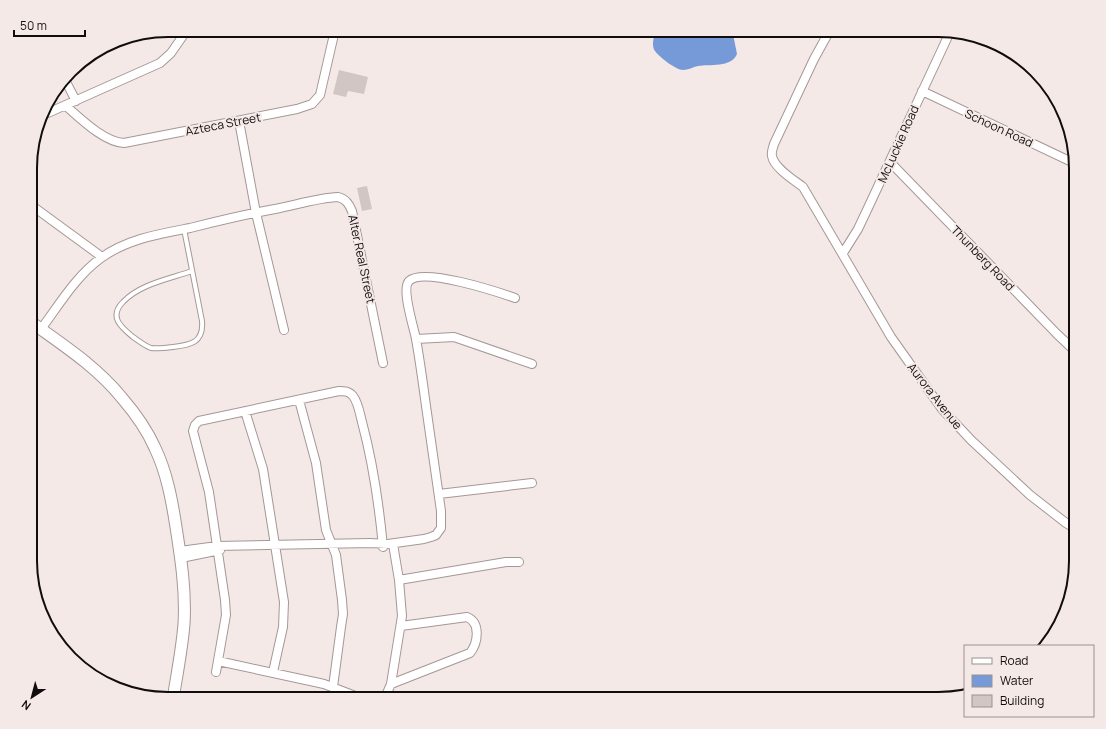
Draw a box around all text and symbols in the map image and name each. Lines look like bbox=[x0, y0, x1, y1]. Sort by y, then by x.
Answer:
scale bar bbox=[14, 12, 85, 38]
text: 50 m bbox=[20, 17, 47, 34]
street label: McLuckie Road bbox=[873, 103, 923, 185]
street label: Schoon Road bbox=[962, 105, 1036, 151]
street label: Azteca Street bbox=[184, 108, 262, 140]
street label: Alter Real Street bbox=[344, 213, 380, 305]
street label: Thunberg Road bbox=[947, 222, 1019, 294]
street label: Aurora Avenue bbox=[904, 359, 966, 433]
legend bbox=[964, 645, 1094, 717]
text: Road bbox=[1000, 652, 1028, 669]
text: Water bbox=[1000, 672, 1034, 689]
north arrow bbox=[12, 677, 52, 717]
text: Building bbox=[1000, 692, 1044, 709]
text: N bbox=[18, 697, 33, 714]

